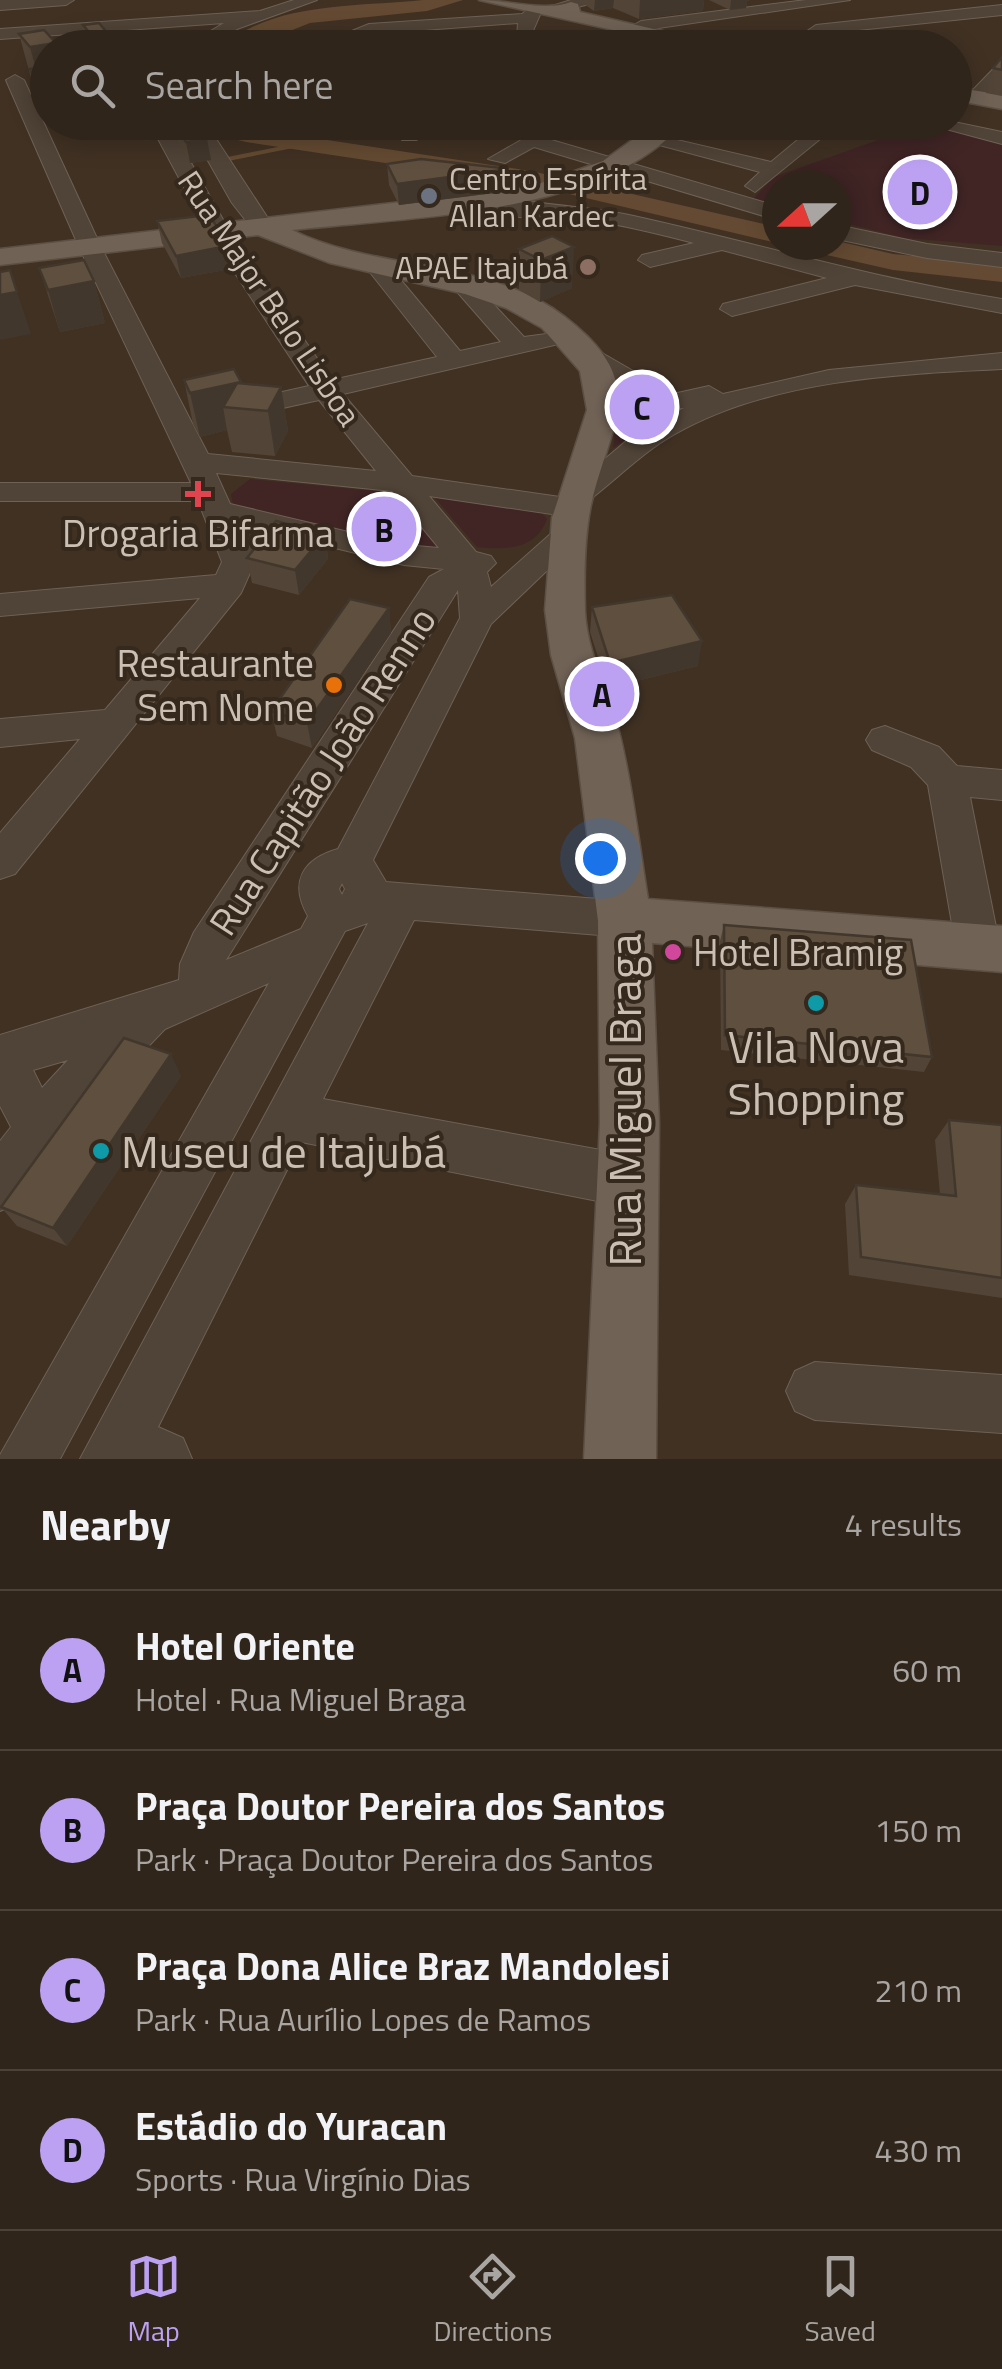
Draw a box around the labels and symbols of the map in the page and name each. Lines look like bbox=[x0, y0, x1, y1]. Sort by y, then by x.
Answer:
place label: Centro Espírita Allan Kardec bbox=[449, 154, 647, 239]
pin: D bbox=[888, 154, 952, 230]
street label: Rua Major Belo Lisboa bbox=[167, 161, 373, 435]
north arrow bbox=[762, 170, 852, 260]
marker: Centro Espírita Allan Kardec bbox=[418, 185, 440, 207]
place label: APAE Itajubá bbox=[395, 243, 568, 291]
marker: APAE Itajubá bbox=[577, 256, 599, 278]
pin: C bbox=[610, 370, 674, 444]
marker: Drogaria Bifarma bbox=[187, 483, 209, 505]
pin: B bbox=[352, 492, 416, 566]
place label: Drogaria Bifarma bbox=[62, 504, 334, 562]
street label: Rua Capitão João Renno bbox=[194, 595, 450, 947]
place label: Restaurante Sem Nome bbox=[117, 634, 314, 736]
pin: A bbox=[570, 656, 634, 732]
marker: Restaurante Sem Nome bbox=[323, 674, 345, 696]
your location bbox=[575, 833, 626, 884]
place label: Hotel Bramig bbox=[693, 923, 903, 981]
street label: Rua Miguel Braga bbox=[590, 933, 658, 1267]
marker: Hotel Bramig bbox=[662, 941, 684, 963]
marker: Vila Nova Shopping bbox=[805, 992, 827, 1014]
place label: Vila Nova Shopping bbox=[728, 1012, 904, 1132]
place label: Museu de Itajubá bbox=[121, 1117, 446, 1185]
marker: Museu de Itajubá bbox=[90, 1140, 112, 1162]

